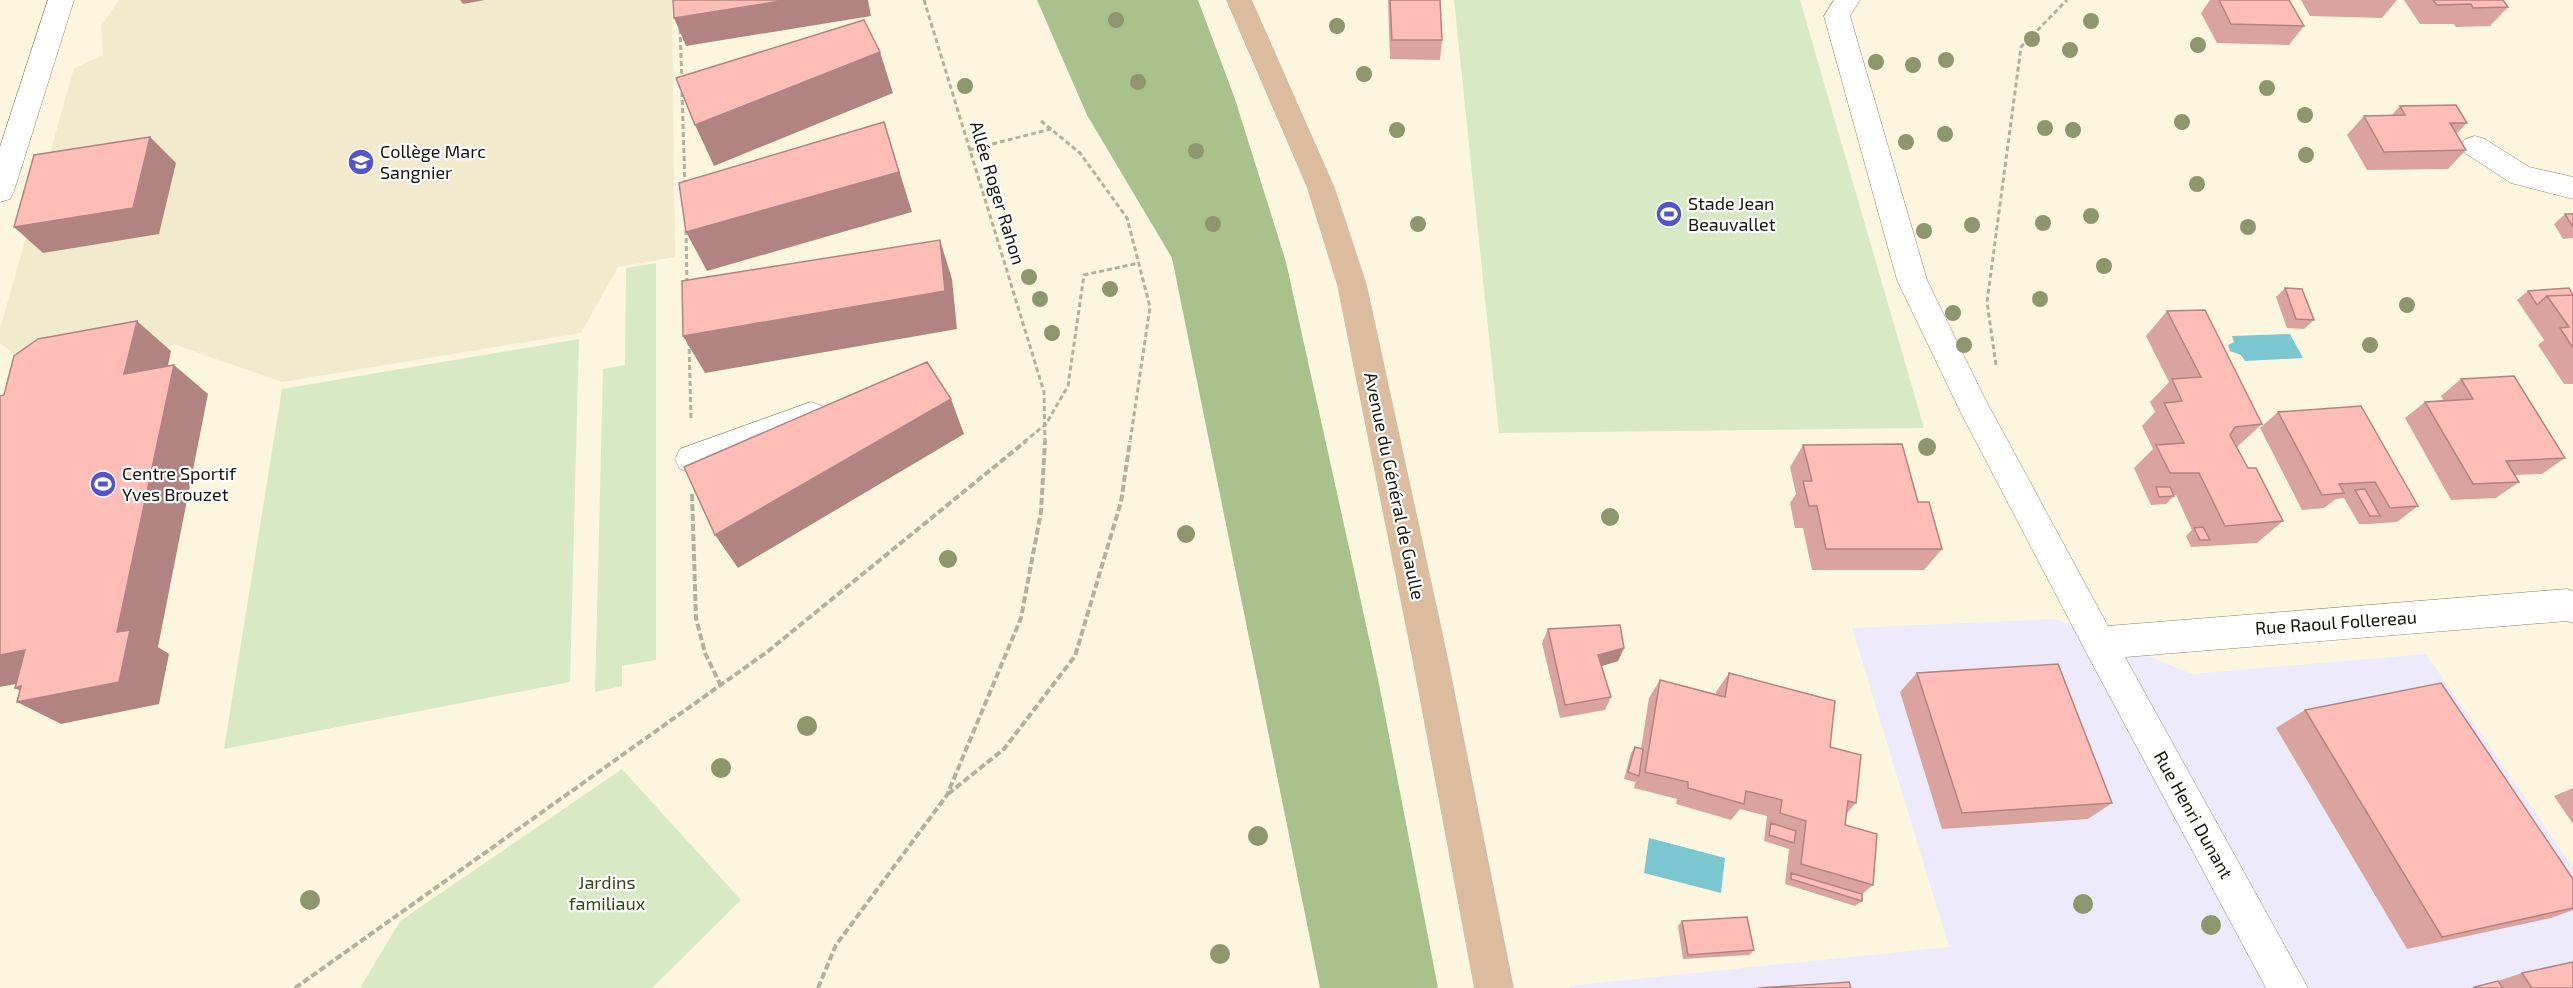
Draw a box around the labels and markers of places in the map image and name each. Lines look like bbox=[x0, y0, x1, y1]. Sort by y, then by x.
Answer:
place label: Collège Marc Sangnier bbox=[380, 140, 486, 183]
school or university icon: Collège Marc Sangnier bbox=[346, 147, 376, 177]
place label: Stade Jean Beauvallet bbox=[1688, 192, 1776, 235]
sports icon: Stade Jean Beauvallet bbox=[1654, 199, 1684, 229]
place label: Centre Sportif Yves Brouzet bbox=[122, 462, 237, 505]
sports icon: Centre Sportif Yves Brouzet bbox=[88, 469, 118, 499]

